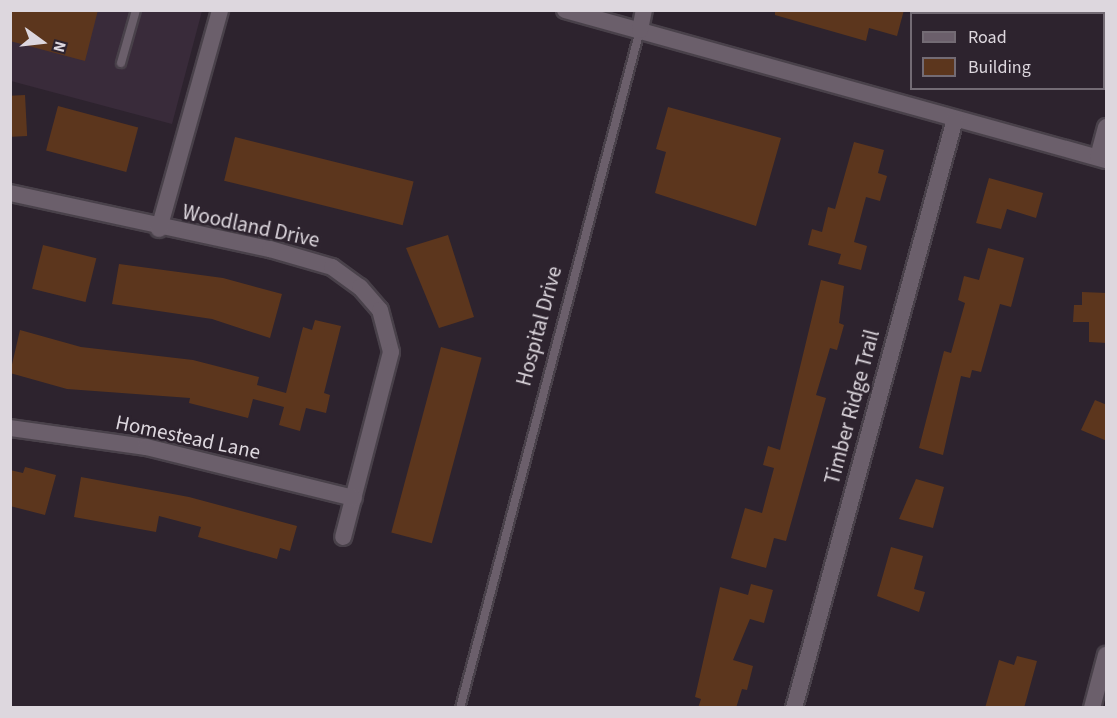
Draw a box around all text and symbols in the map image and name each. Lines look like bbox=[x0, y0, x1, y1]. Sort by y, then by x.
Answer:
north arrow bbox=[12, 12, 72, 72]
legend bbox=[910, 12, 1105, 90]
text: Road bbox=[968, 25, 1007, 50]
text: N bbox=[47, 39, 71, 55]
text: Building bbox=[968, 55, 1031, 80]
street label: Woodland Drive bbox=[180, 199, 322, 253]
street label: Hospital Drive bbox=[511, 263, 567, 389]
street label: Timber Ridge Trail bbox=[819, 327, 885, 487]
street label: Homestead Lane bbox=[113, 409, 263, 465]

